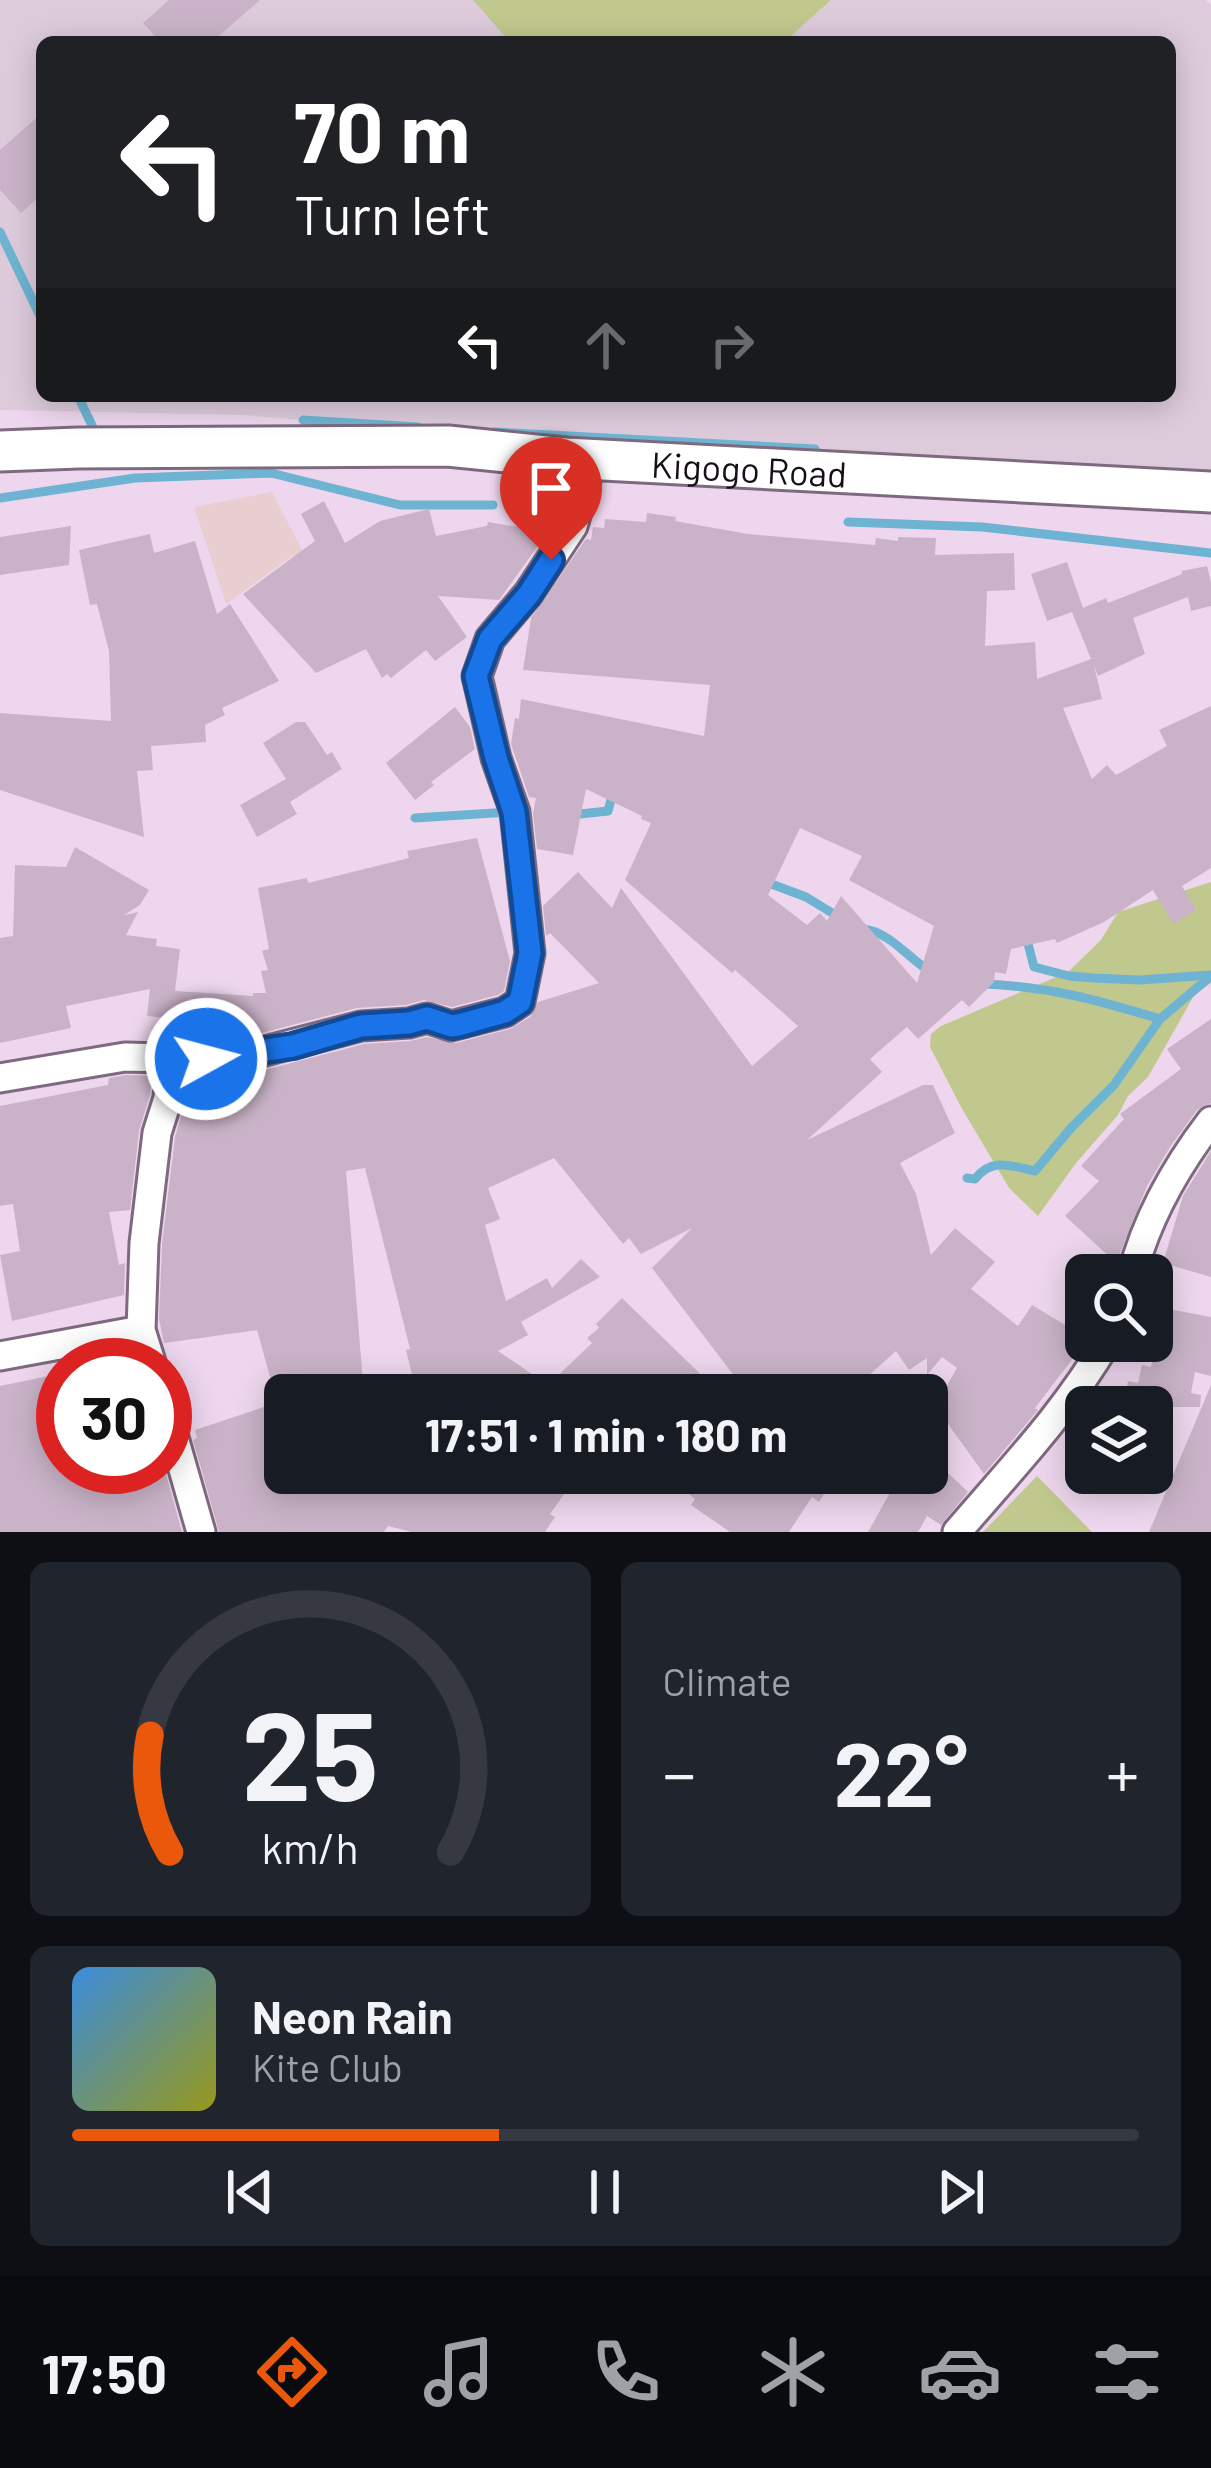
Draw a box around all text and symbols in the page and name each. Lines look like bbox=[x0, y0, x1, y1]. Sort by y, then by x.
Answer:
text: 70 m bbox=[294, 79, 470, 180]
icon: left bbox=[96, 84, 252, 240]
text: Turn left bbox=[294, 181, 491, 246]
icon: left bbox=[447, 312, 513, 378]
icon: ahead bbox=[573, 312, 639, 378]
icon: right bbox=[699, 312, 765, 378]
pin bbox=[500, 437, 602, 560]
street label: Kigogo Road bbox=[650, 441, 848, 494]
icon: arrive bbox=[518, 455, 584, 521]
position arrow bbox=[143, 996, 269, 1122]
map controls bbox=[1065, 1254, 1173, 1494]
button: search bbox=[1065, 1254, 1173, 1362]
speed limit sign: 30 bbox=[36, 1338, 192, 1494]
button: layers bbox=[1065, 1386, 1173, 1494]
text: 17:51 · 1 min · 180 m bbox=[425, 1407, 787, 1461]
text: Climate bbox=[663, 1657, 792, 1704]
text: 25 bbox=[242, 1676, 379, 1826]
text: 22° bbox=[833, 1717, 968, 1825]
text: − bbox=[663, 1732, 696, 1811]
text: + bbox=[1106, 1732, 1139, 1811]
text: km/h bbox=[262, 1821, 359, 1873]
text: Neon Rain bbox=[252, 1989, 453, 2043]
text: Kite Club bbox=[252, 2043, 403, 2090]
icon: previous bbox=[217, 2159, 283, 2225]
icon: pause bbox=[572, 2159, 638, 2225]
icon: next bbox=[928, 2159, 994, 2225]
icon: directions bbox=[250, 2330, 334, 2414]
icon: music bbox=[417, 2330, 501, 2414]
icon: phone bbox=[584, 2330, 668, 2414]
icon: climate bbox=[751, 2330, 835, 2414]
icon: car bbox=[918, 2330, 1002, 2414]
icon: filters bbox=[1085, 2330, 1169, 2414]
text: 17:50 bbox=[42, 2340, 167, 2405]

